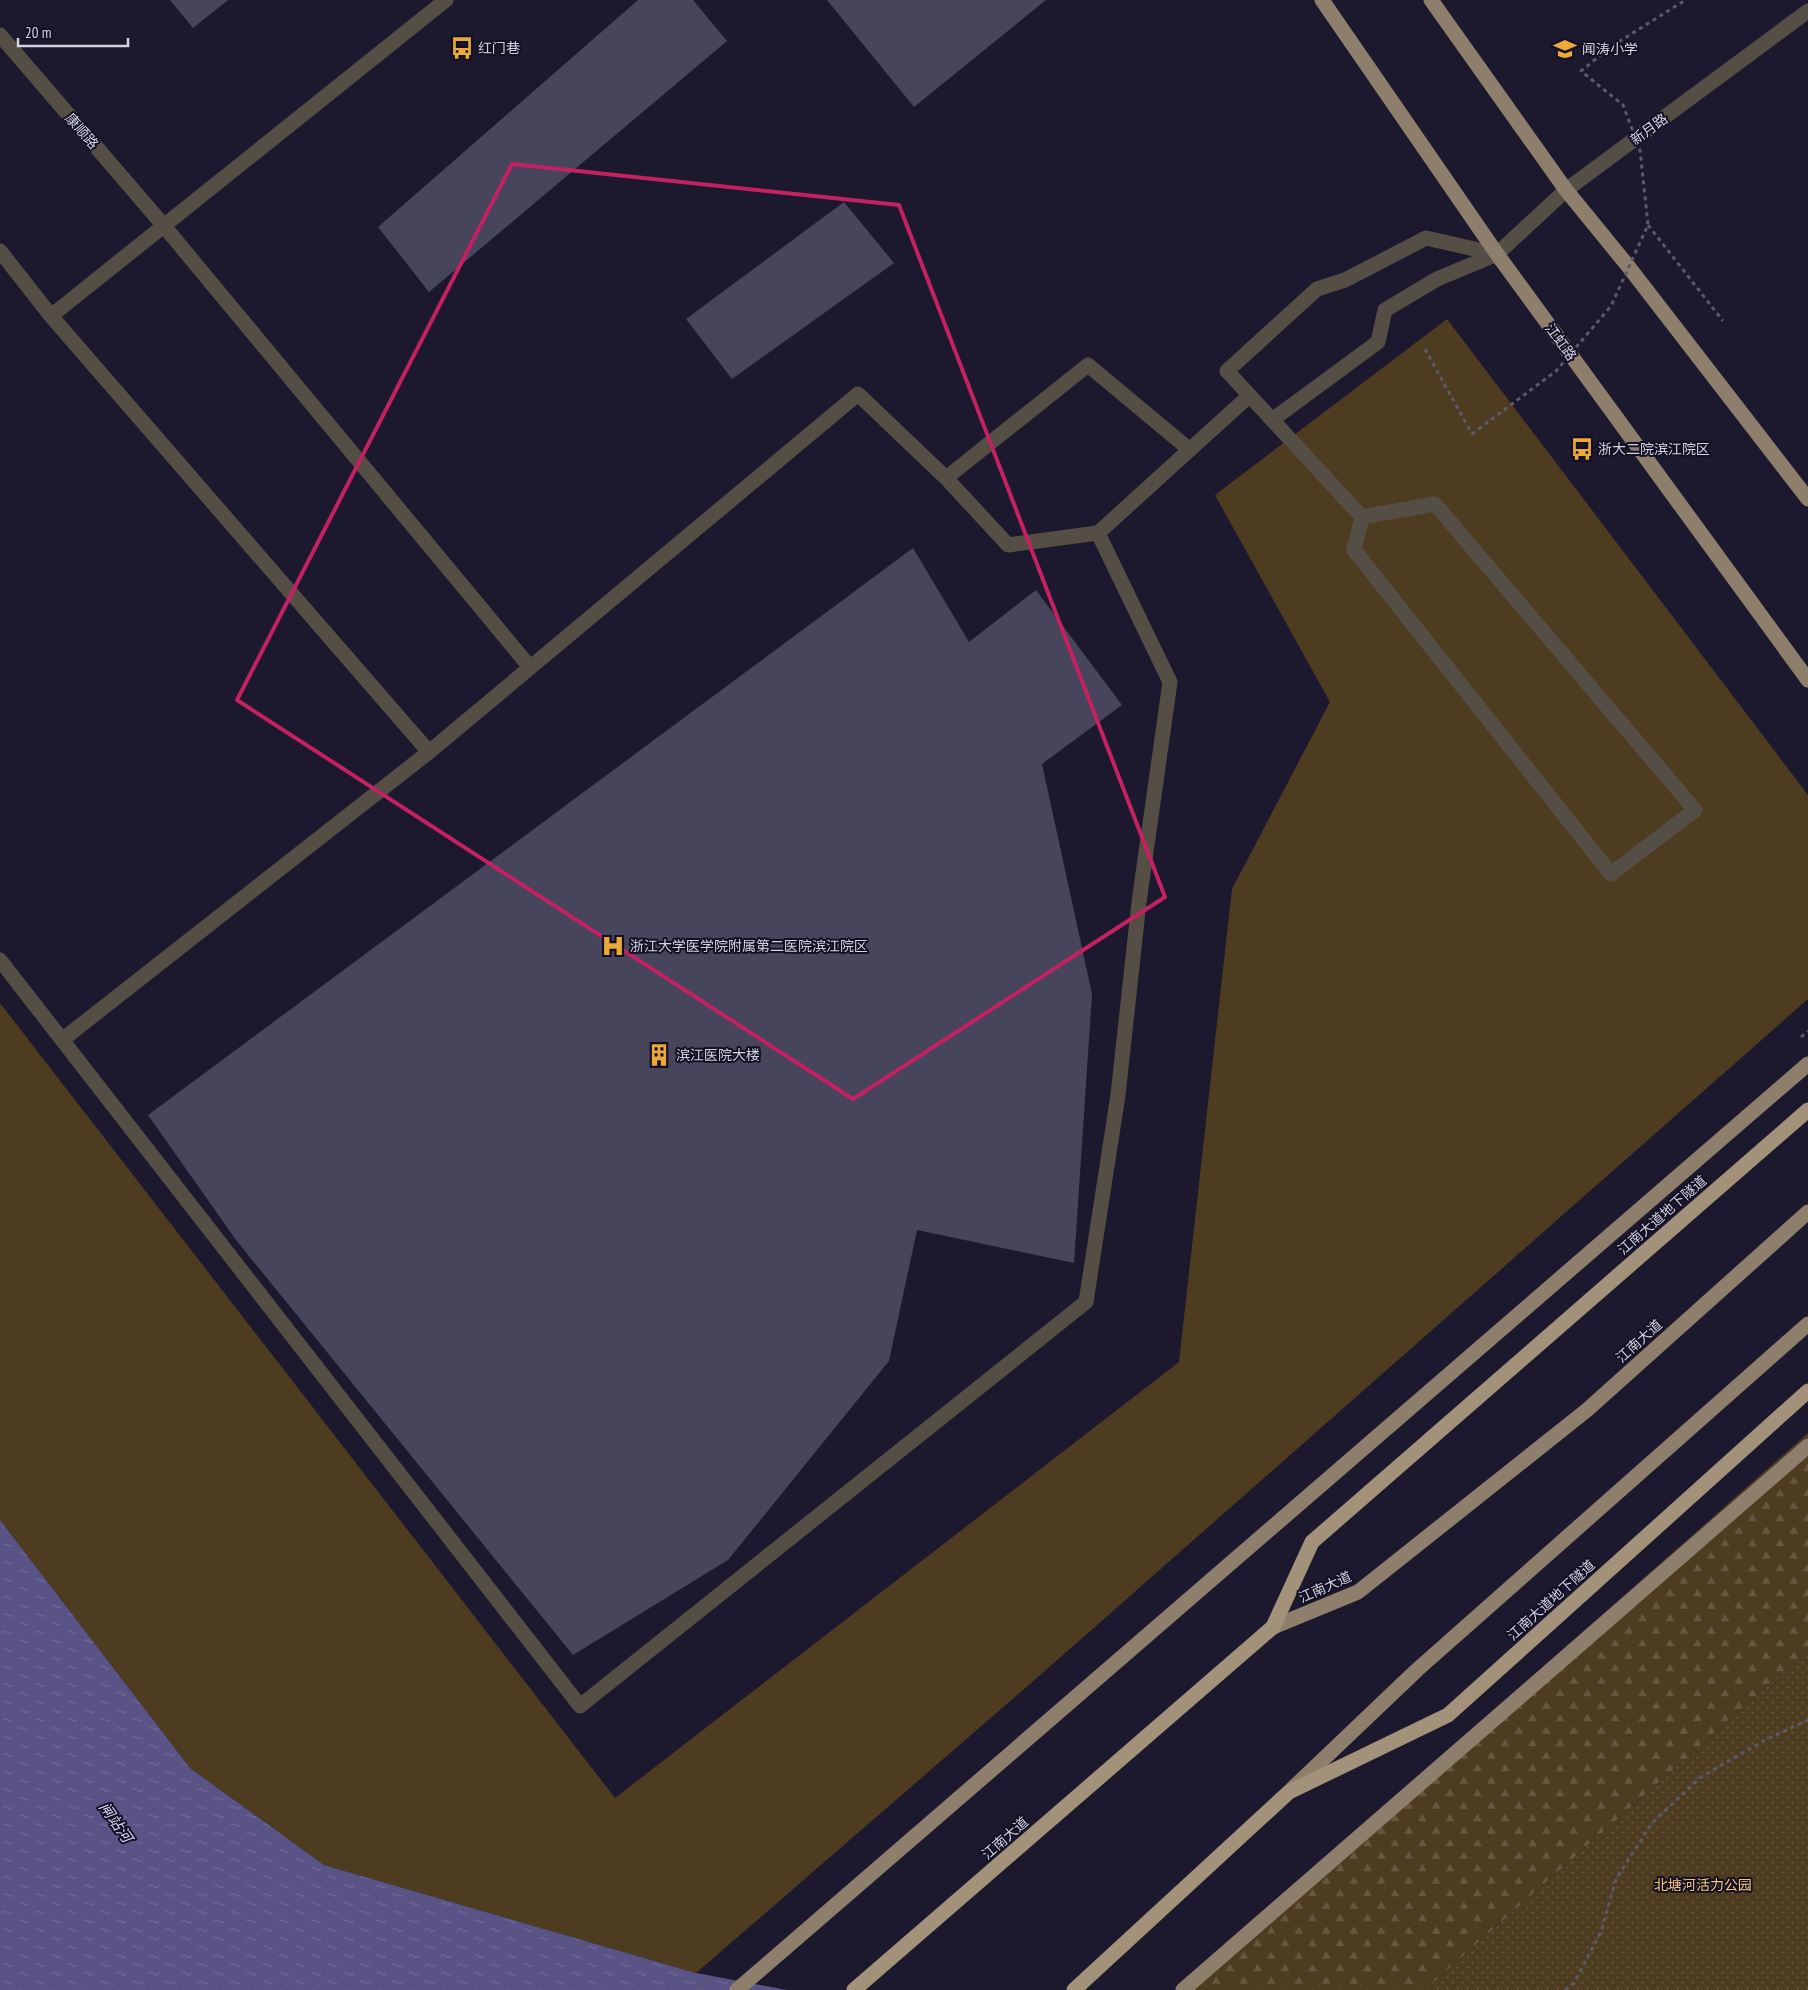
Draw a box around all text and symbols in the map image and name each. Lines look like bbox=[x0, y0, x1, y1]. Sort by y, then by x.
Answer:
scale bar bbox=[18, 15, 128, 47]
text: 20 m bbox=[25, 23, 51, 42]
bus stop icon: 红门巷 bbox=[449, 35, 475, 61]
school or university icon: 闻涛小学 bbox=[1552, 36, 1578, 62]
place label: 红门巷 bbox=[478, 39, 520, 57]
place label: 闻涛小学 bbox=[1582, 40, 1638, 58]
street label: 康顺路 bbox=[61, 109, 103, 153]
street label: 新月路 bbox=[1627, 109, 1671, 149]
street label: 江虹路 bbox=[1541, 320, 1581, 364]
bus stop icon: 浙大二院滨江院区 bbox=[1569, 436, 1595, 462]
place label: 浙大二院滨江院区 bbox=[1598, 440, 1710, 458]
hospital icon: 浙江大学医学院附属第二医院滨江院区 bbox=[600, 933, 626, 959]
place label: 浙江大学医学院附属第二医院滨江院区 bbox=[630, 937, 868, 955]
building icon: 滨江医院大楼 bbox=[646, 1042, 672, 1068]
place label: 滨江医院大楼 bbox=[676, 1046, 760, 1064]
street label: 江南大道地下隧道 bbox=[1614, 1171, 1710, 1259]
street label: 江南大道 bbox=[1612, 1316, 1666, 1366]
street label: 江南大道地下隧道 bbox=[1503, 1556, 1599, 1644]
street label: 江南大道 bbox=[1296, 1567, 1354, 1607]
water label: 闸站河 bbox=[95, 1798, 138, 1848]
street label: 江南大道 bbox=[978, 1813, 1032, 1863]
park label: 北塘河活力公园 bbox=[1654, 1876, 1752, 1894]

